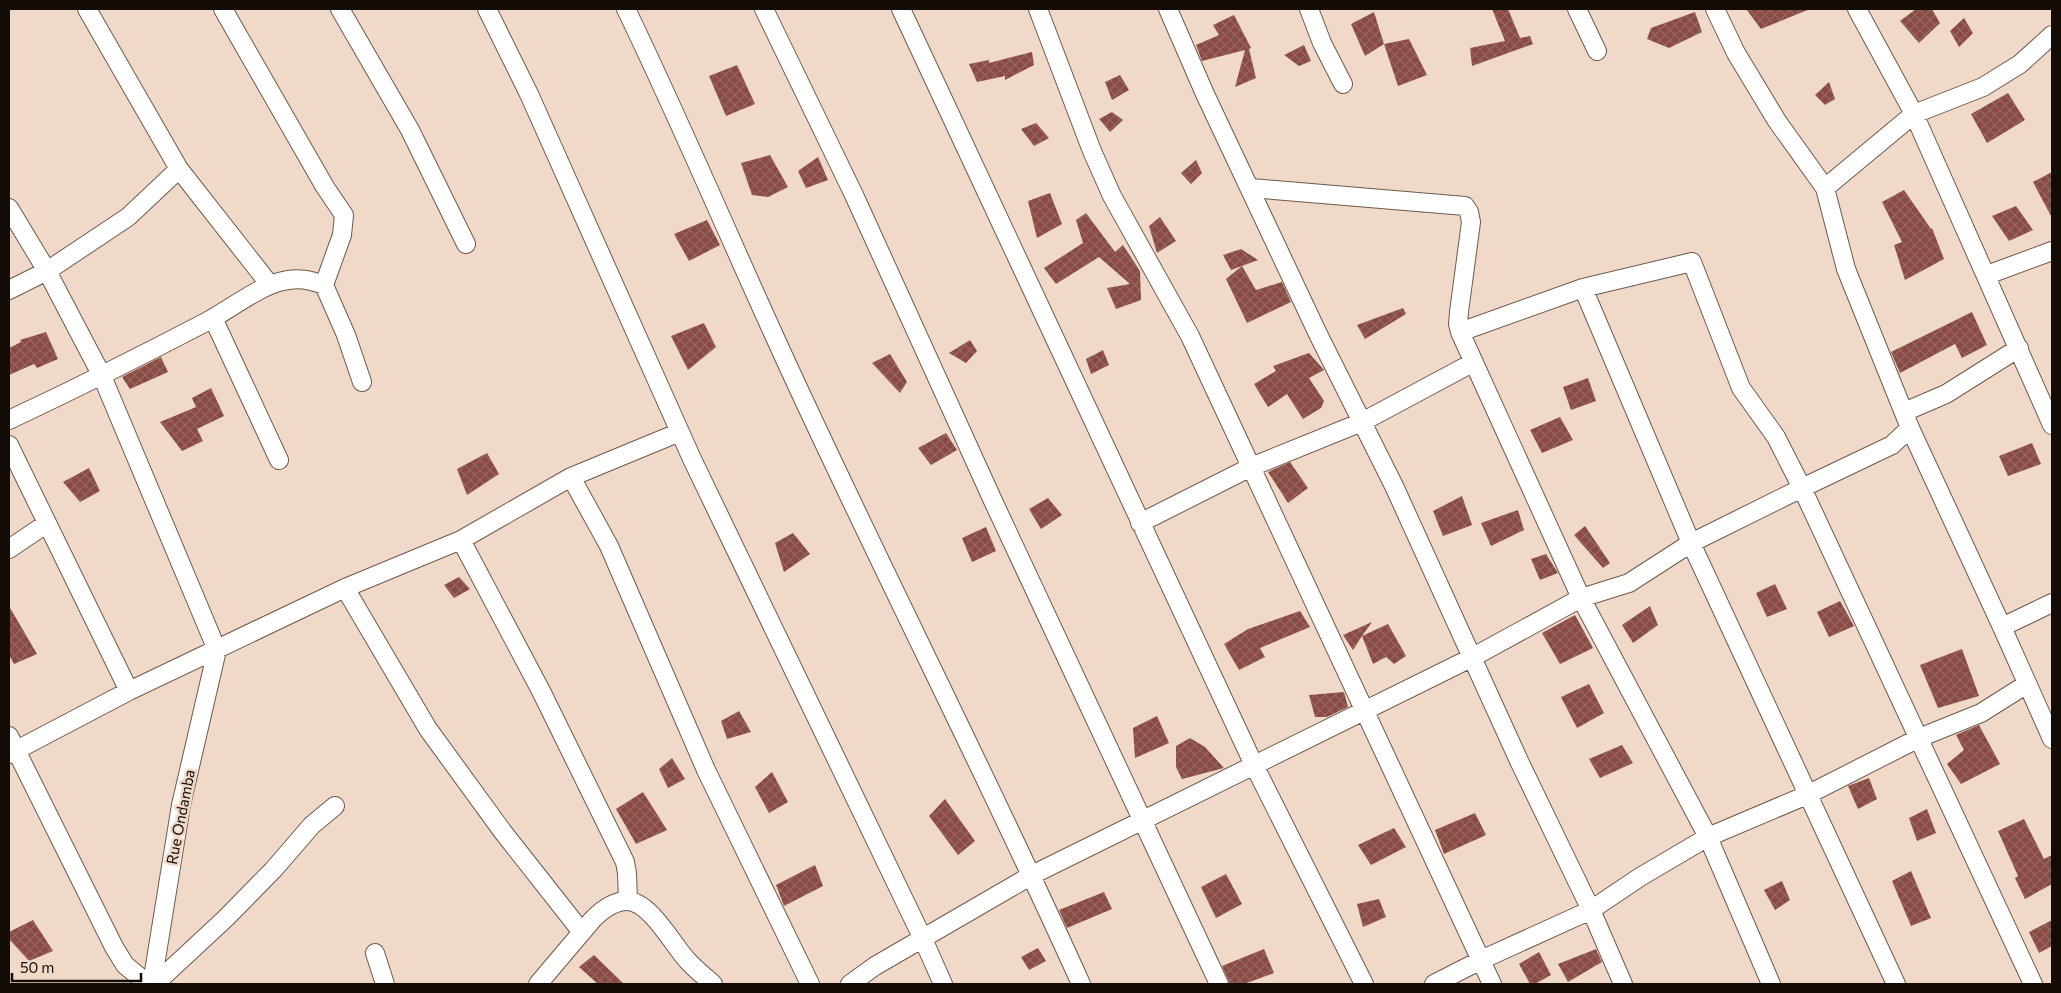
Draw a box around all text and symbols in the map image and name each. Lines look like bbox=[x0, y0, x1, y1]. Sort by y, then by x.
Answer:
street label: Rue Ondamba bbox=[162, 768, 198, 866]
scale bar bbox=[12, 950, 141, 982]
text: 50 m bbox=[20, 958, 54, 976]

